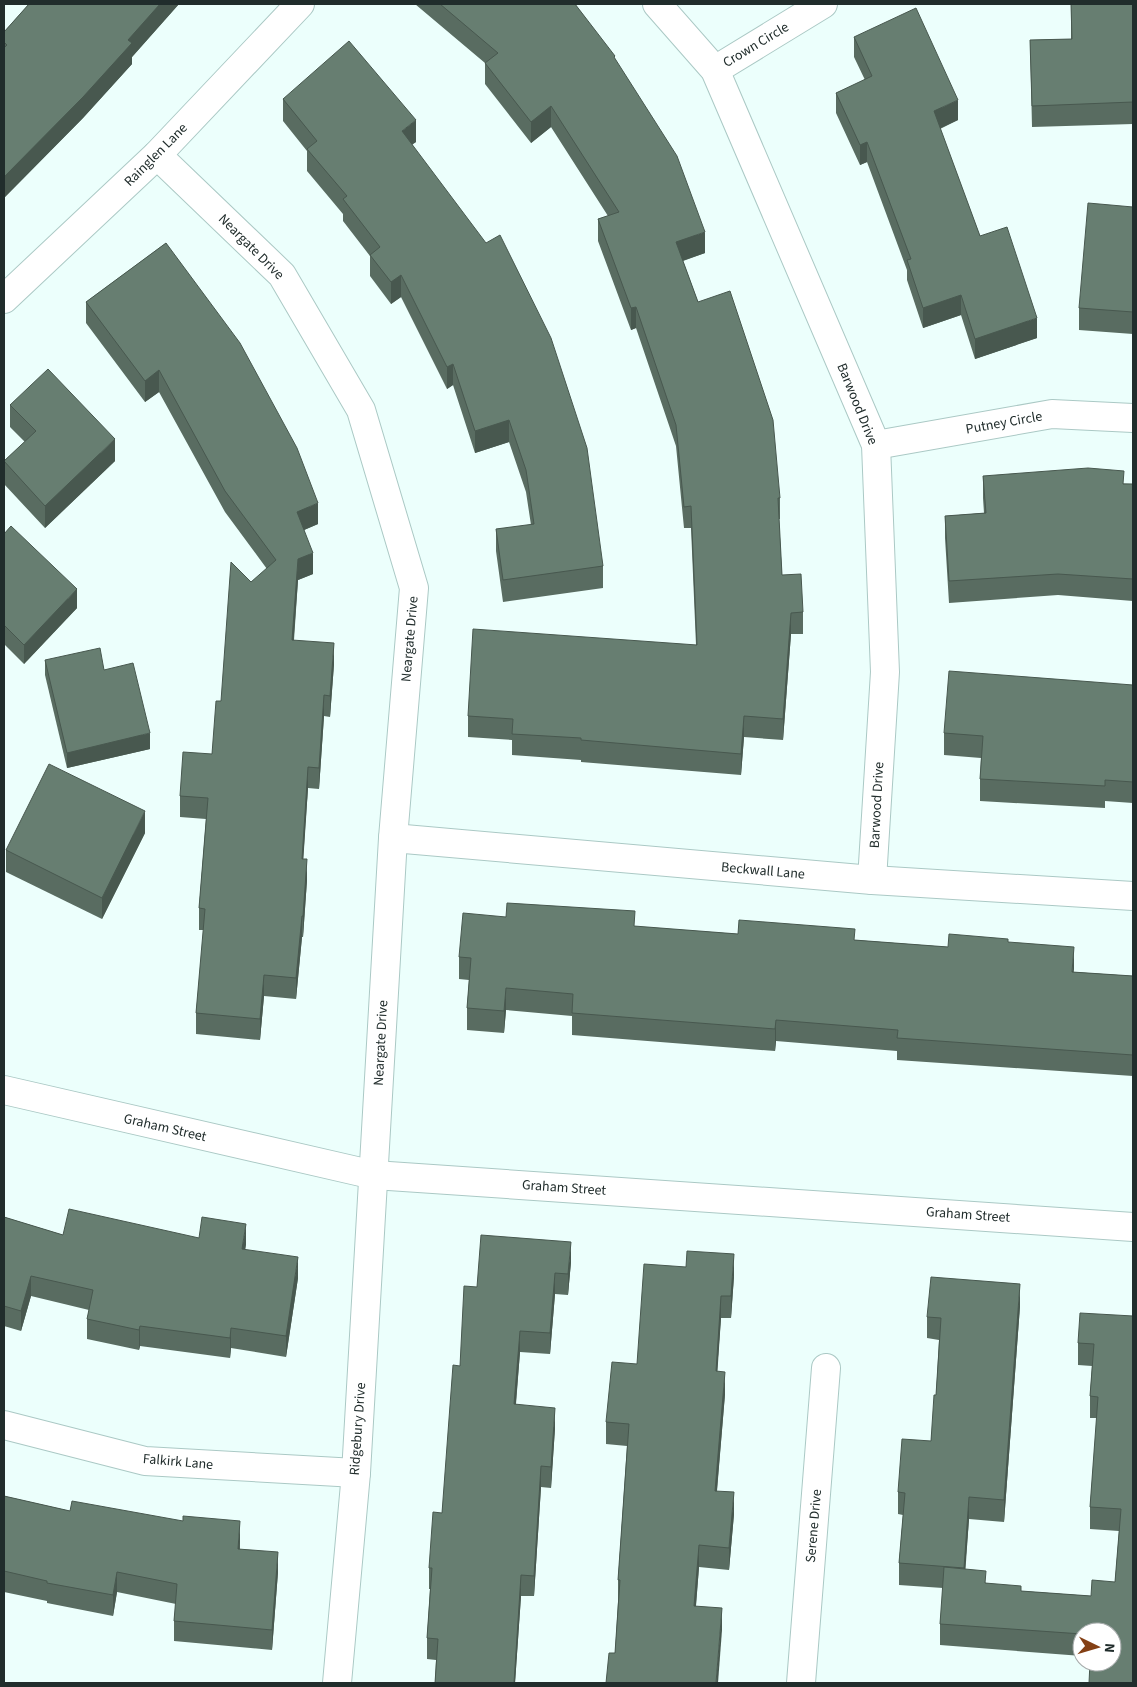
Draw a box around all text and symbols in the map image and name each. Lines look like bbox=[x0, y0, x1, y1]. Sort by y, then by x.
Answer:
street label: Crown Circle bbox=[719, 17, 793, 73]
street label: Rainglen Lane bbox=[120, 119, 192, 191]
street label: Neargate Drive bbox=[214, 210, 288, 284]
street label: Barwood Drive bbox=[832, 360, 882, 448]
street label: Putney Circle bbox=[964, 406, 1044, 440]
street label: Neargate Drive bbox=[396, 595, 424, 683]
street label: Barwood Drive bbox=[865, 761, 889, 849]
street label: Beckwall Lane bbox=[720, 857, 806, 885]
street label: Neargate Drive bbox=[369, 1000, 393, 1086]
street label: Graham Street bbox=[122, 1109, 209, 1147]
street label: Graham Street bbox=[521, 1175, 607, 1201]
street label: Graham Street bbox=[925, 1202, 1011, 1228]
street label: Ridgebury Drive bbox=[345, 1382, 371, 1476]
street label: Falkirk Lane bbox=[142, 1449, 214, 1475]
street label: Serene Drive bbox=[801, 1488, 827, 1564]
north arrow bbox=[1072, 1622, 1122, 1672]
text: N bbox=[1099, 1643, 1119, 1654]

